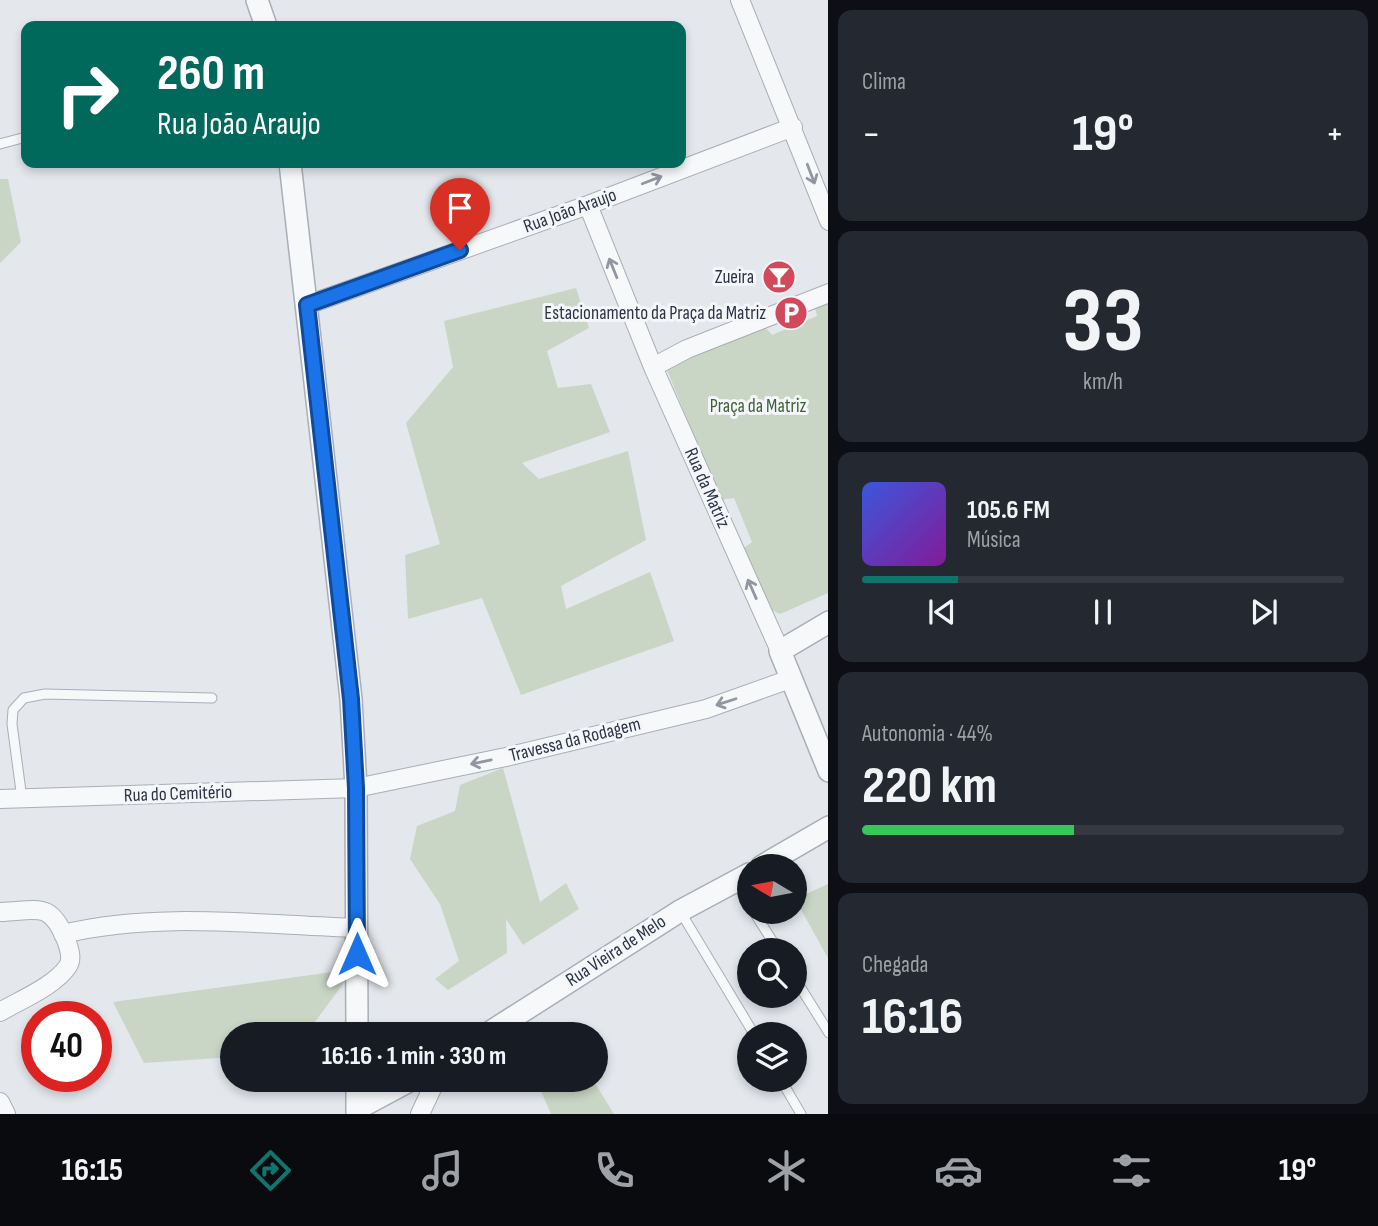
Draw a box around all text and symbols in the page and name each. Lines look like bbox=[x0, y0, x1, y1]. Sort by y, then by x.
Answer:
text: 260 m bbox=[157, 45, 265, 104]
icon: right bbox=[42, 49, 133, 140]
text: Clima bbox=[862, 68, 906, 96]
text: 19° bbox=[1072, 103, 1134, 166]
text: Rua João Araujo bbox=[157, 105, 321, 144]
text: − bbox=[862, 112, 881, 157]
text: + bbox=[1325, 112, 1344, 157]
one-way arrow bbox=[806, 162, 818, 184]
one-way arrow bbox=[641, 173, 663, 186]
pin bbox=[430, 178, 490, 250]
street label: Rua João Araujo bbox=[520, 184, 620, 238]
icon: arrive bbox=[441, 189, 479, 227]
one-way arrow bbox=[606, 257, 619, 279]
bar icon: Zueira bbox=[760, 258, 798, 296]
place label: Zueira bbox=[715, 266, 754, 289]
text: 33 bbox=[1062, 268, 1144, 377]
parking icon: Estacionamento da Praça da Matriz bbox=[772, 294, 810, 332]
place label: Estacionamento da Praça da Matriz bbox=[544, 302, 766, 325]
text: km/h bbox=[1083, 368, 1123, 396]
park label: Praça da Matriz bbox=[710, 395, 806, 418]
street label: Rua da Matriz bbox=[679, 444, 735, 532]
text: 105.6 FM bbox=[967, 495, 1050, 526]
text: Música bbox=[967, 526, 1021, 554]
one-way arrow bbox=[745, 579, 758, 600]
icon: previous bbox=[923, 593, 961, 631]
icon: pause bbox=[1084, 593, 1122, 631]
icon: next bbox=[1245, 593, 1283, 631]
one-way arrow bbox=[715, 696, 737, 709]
street label: Travessa da Rodagem bbox=[507, 713, 643, 767]
text: Autonomia · 44% bbox=[862, 720, 993, 748]
text: 220 km bbox=[862, 755, 997, 818]
one-way arrow bbox=[470, 756, 493, 770]
street label: Rua do Cemitério bbox=[123, 781, 233, 807]
north arrow bbox=[737, 854, 807, 924]
map controls bbox=[737, 854, 807, 1092]
street label: Rua Vieira de Melo bbox=[562, 910, 670, 992]
position arrow bbox=[320, 917, 394, 991]
button: search bbox=[737, 938, 807, 1008]
text: Chegada bbox=[862, 951, 928, 979]
text: 16:16 bbox=[862, 986, 963, 1049]
speed limit sign: 40 bbox=[21, 1001, 112, 1092]
button: layers bbox=[737, 1022, 807, 1092]
text: 16:16 · 1 min · 330 m bbox=[322, 1041, 506, 1072]
icon: directions bbox=[246, 1146, 295, 1195]
icon: music bbox=[418, 1146, 467, 1195]
icon: phone bbox=[590, 1146, 639, 1195]
icon: climate bbox=[762, 1146, 811, 1195]
icon: car bbox=[934, 1146, 983, 1195]
icon: filters bbox=[1107, 1146, 1156, 1195]
text: 16:15 bbox=[62, 1151, 123, 1190]
text: 19° bbox=[1279, 1151, 1316, 1190]

